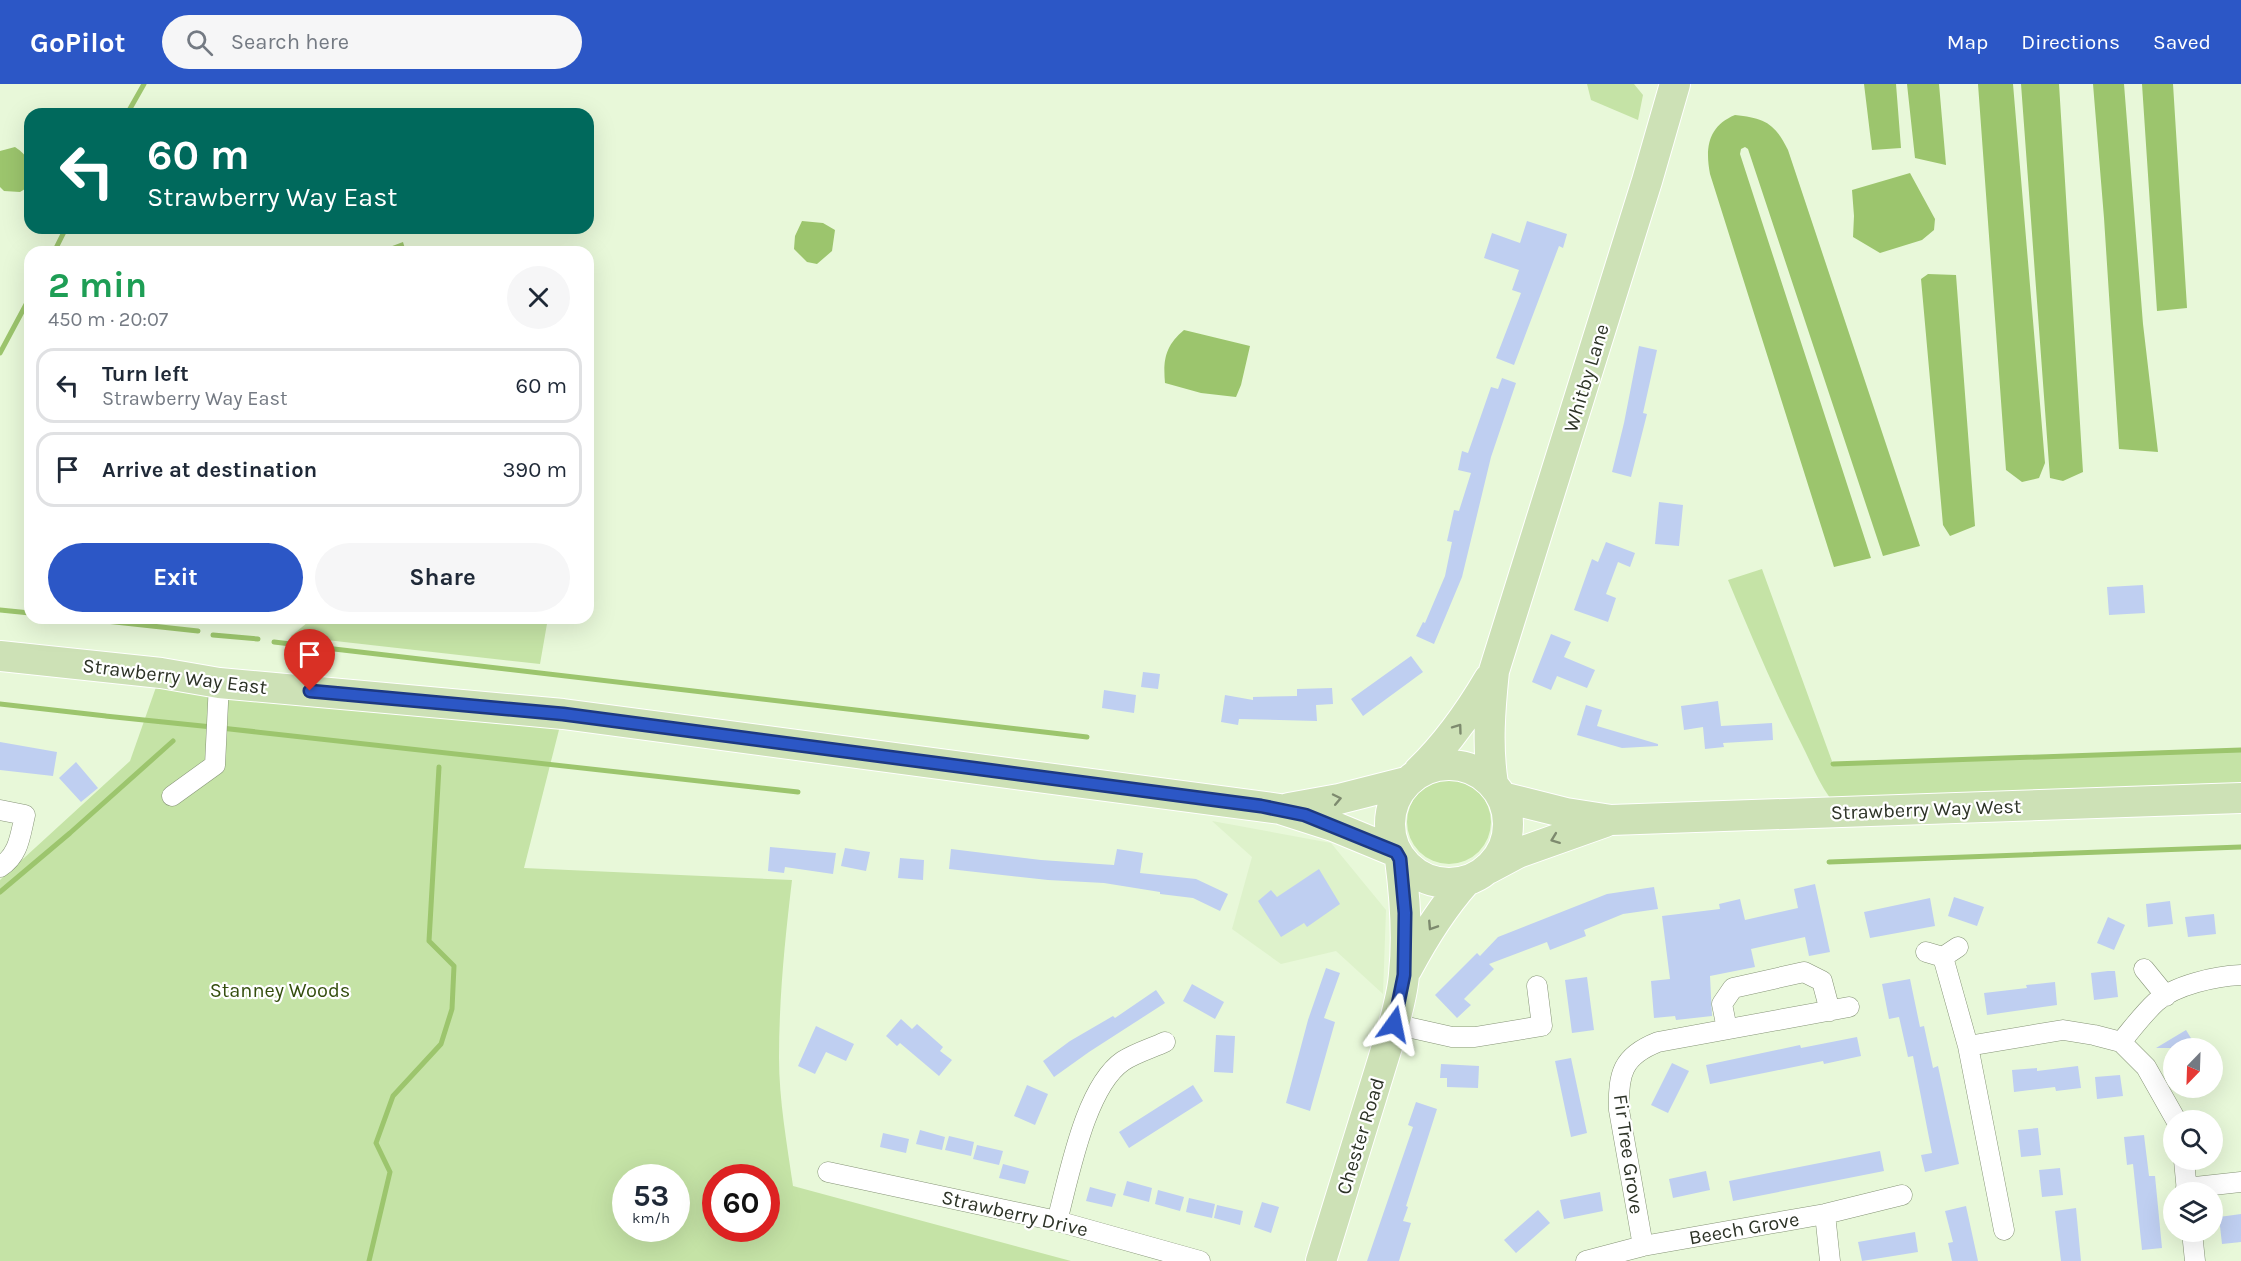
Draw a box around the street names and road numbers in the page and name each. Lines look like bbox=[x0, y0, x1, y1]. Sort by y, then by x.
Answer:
street label: Whitby Lane bbox=[1559, 321, 1614, 435]
street label: Strawberry Way East bbox=[81, 654, 269, 699]
street label: Strawberry Way West bbox=[1830, 795, 2022, 824]
street label: Chester Road bbox=[1332, 1075, 1389, 1197]
street label: Fir Tree Grove bbox=[1609, 1093, 1648, 1216]
street label: Strawberry Drive bbox=[939, 1185, 1090, 1242]
street label: Beech Grove bbox=[1687, 1207, 1801, 1249]

